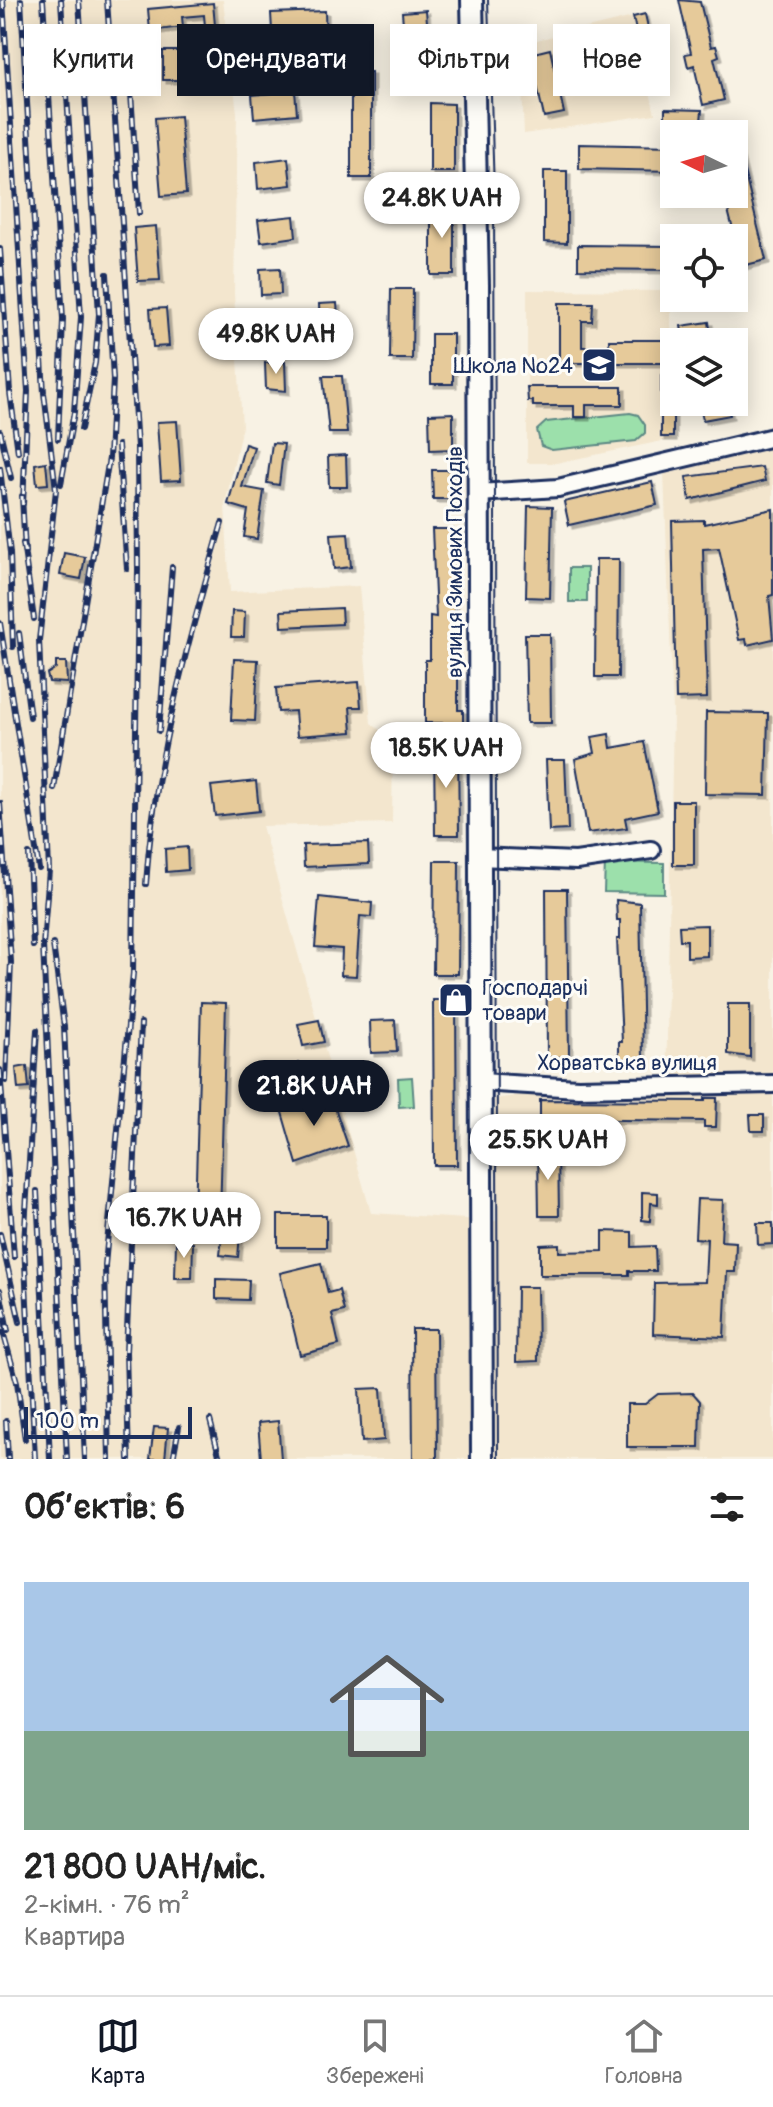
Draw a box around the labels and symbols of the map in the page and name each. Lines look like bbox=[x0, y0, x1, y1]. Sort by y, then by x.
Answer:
north arrow bbox=[660, 120, 748, 208]
pin: 24.8K UAH bbox=[350, 172, 534, 240]
pin: 49.8K UAH bbox=[184, 308, 368, 376]
school or university icon: Школа №24 bbox=[580, 346, 618, 384]
place label: Школа №24 bbox=[454, 352, 573, 380]
street label: вулиця Зимових Походів bbox=[441, 446, 469, 678]
pin: 18.5K UAH bbox=[354, 722, 538, 790]
place label: Господарчі товари bbox=[482, 974, 587, 1027]
shop icon: Господарчі товари bbox=[437, 981, 475, 1019]
street label: Хорватська вулиця bbox=[537, 1049, 717, 1077]
pin: 21.8K UAH bbox=[222, 1060, 406, 1128]
pin: 25.5K UAH bbox=[456, 1114, 640, 1182]
pin: 16.7K UAH bbox=[92, 1192, 276, 1260]
scale bar bbox=[24, 1403, 192, 1439]

